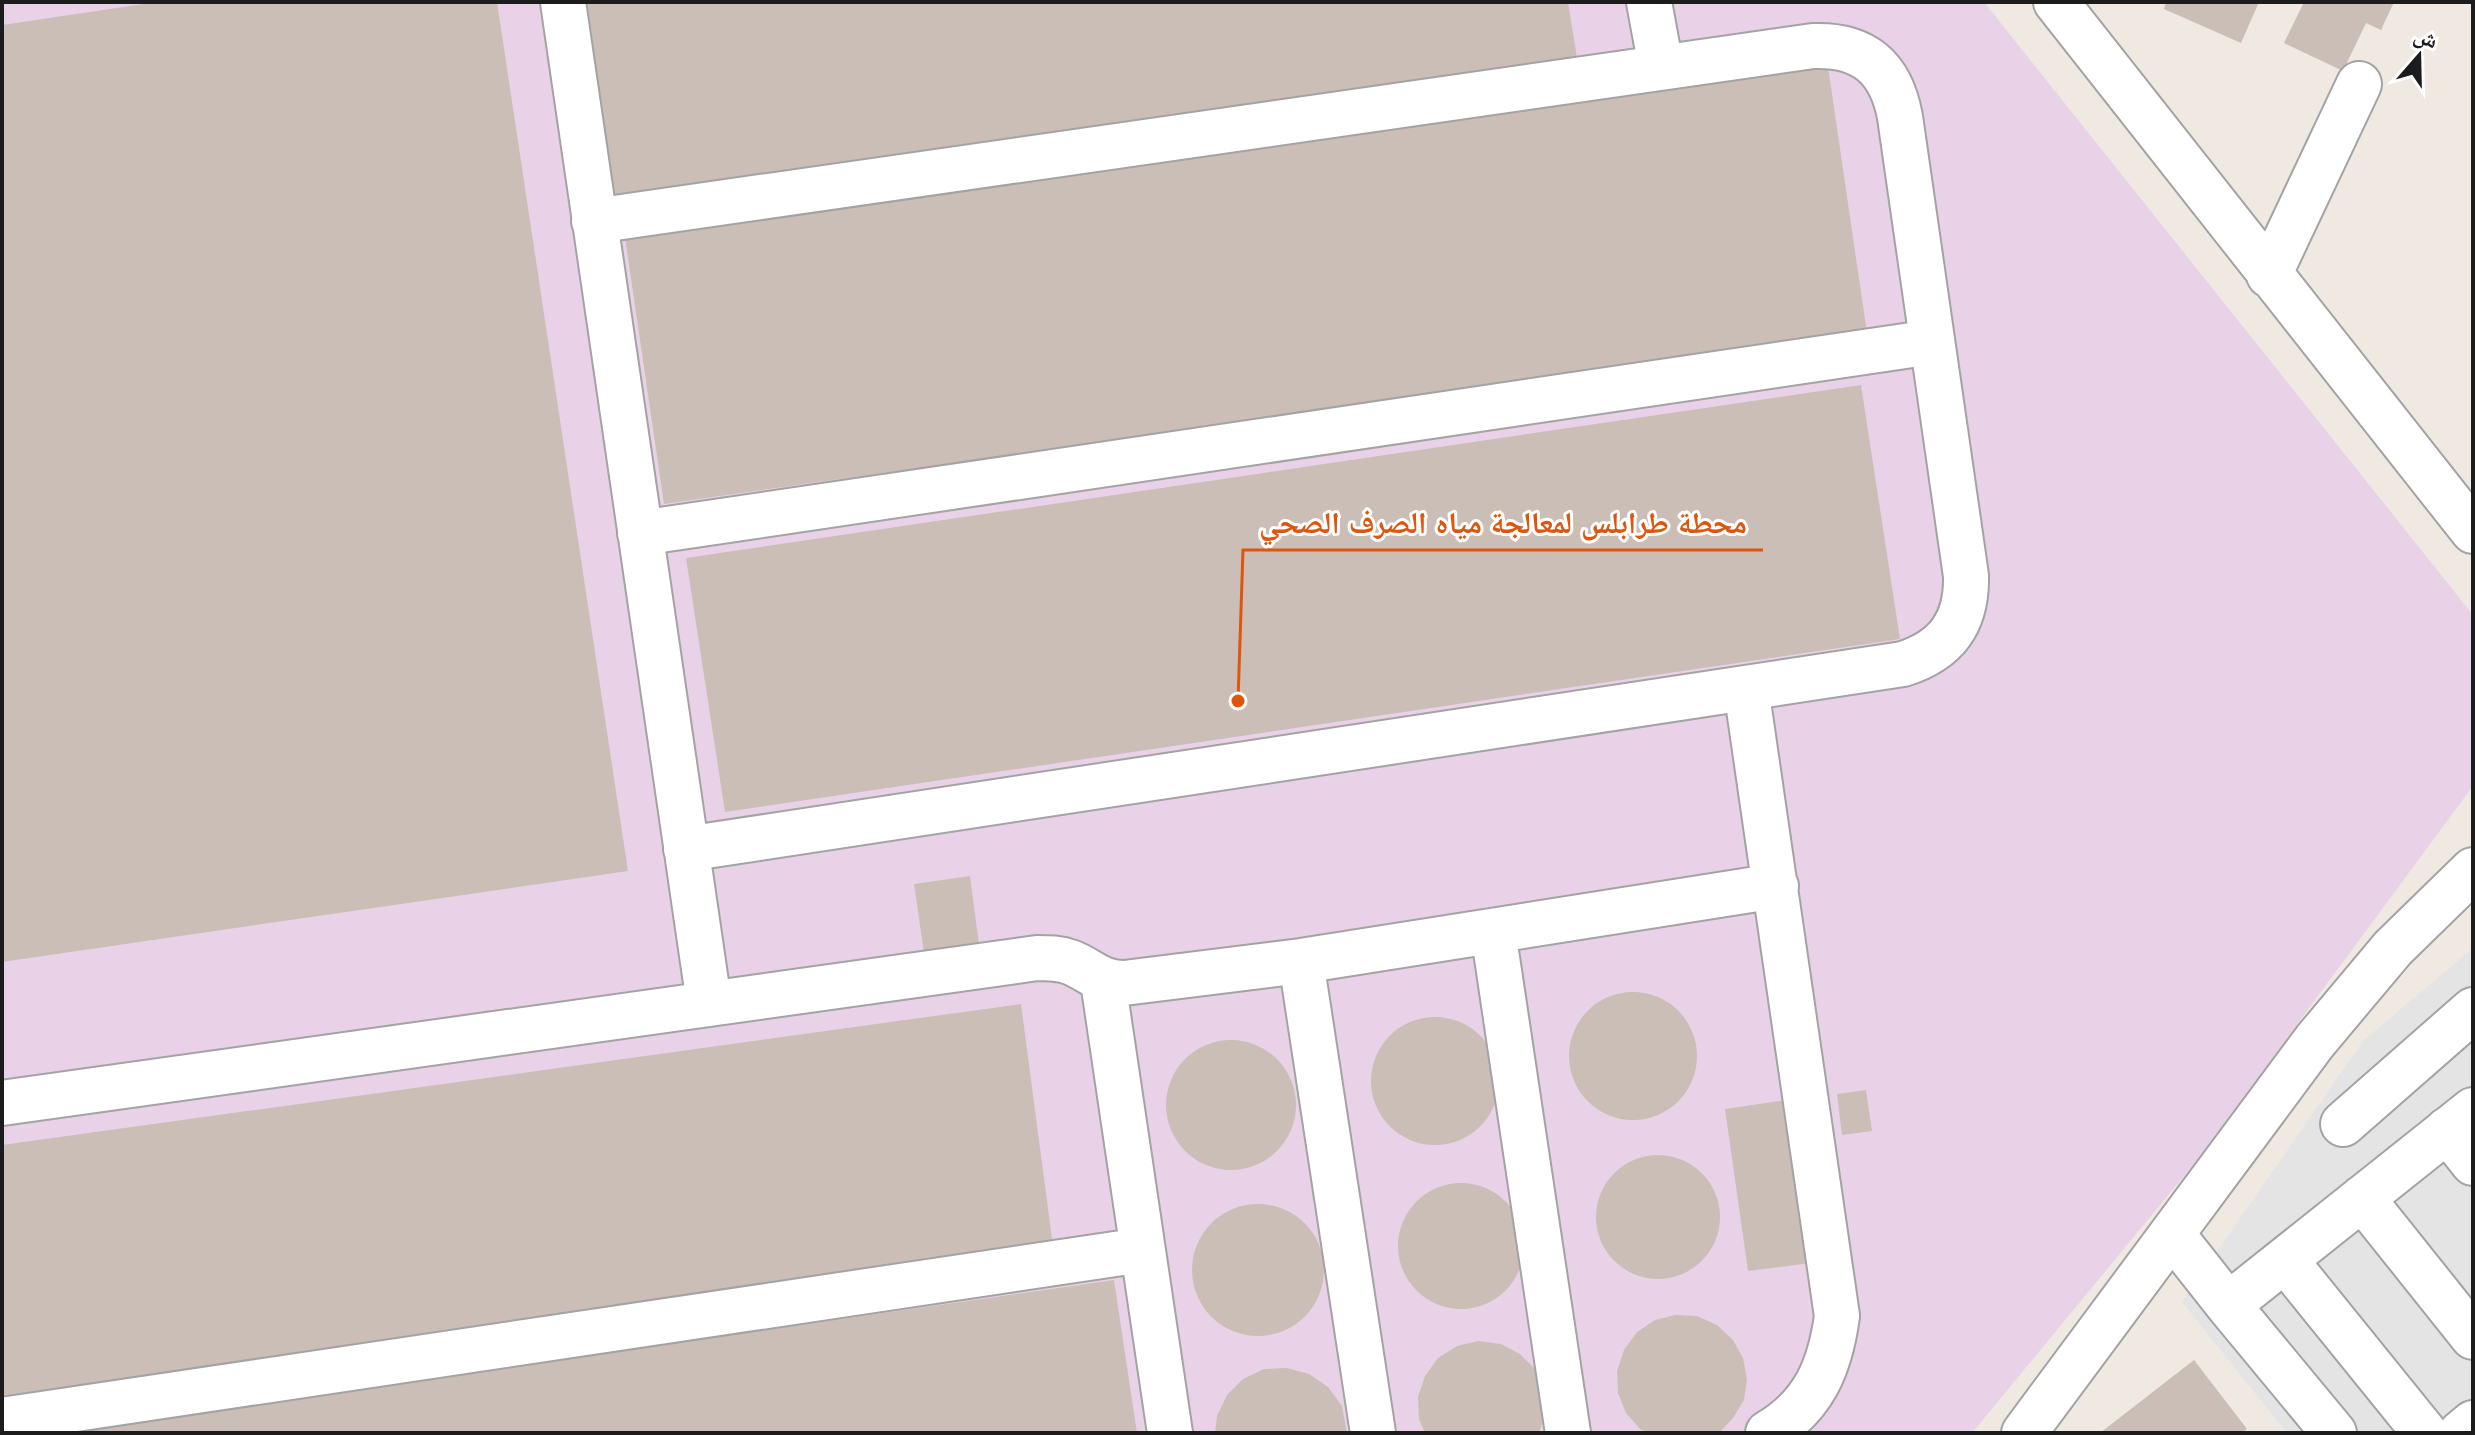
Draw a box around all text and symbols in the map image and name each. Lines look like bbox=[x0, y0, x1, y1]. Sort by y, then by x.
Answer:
north arrow bbox=[2379, 16, 2459, 96]
text: ش bbox=[2409, 18, 2442, 56]
callout: محطة طرابلس لمعالجة مياه الصرف الصحي bbox=[1243, 496, 1763, 550]
text: محطة طرابلس لمعالجة مياه الصرف الصحي bbox=[1259, 501, 1747, 546]

